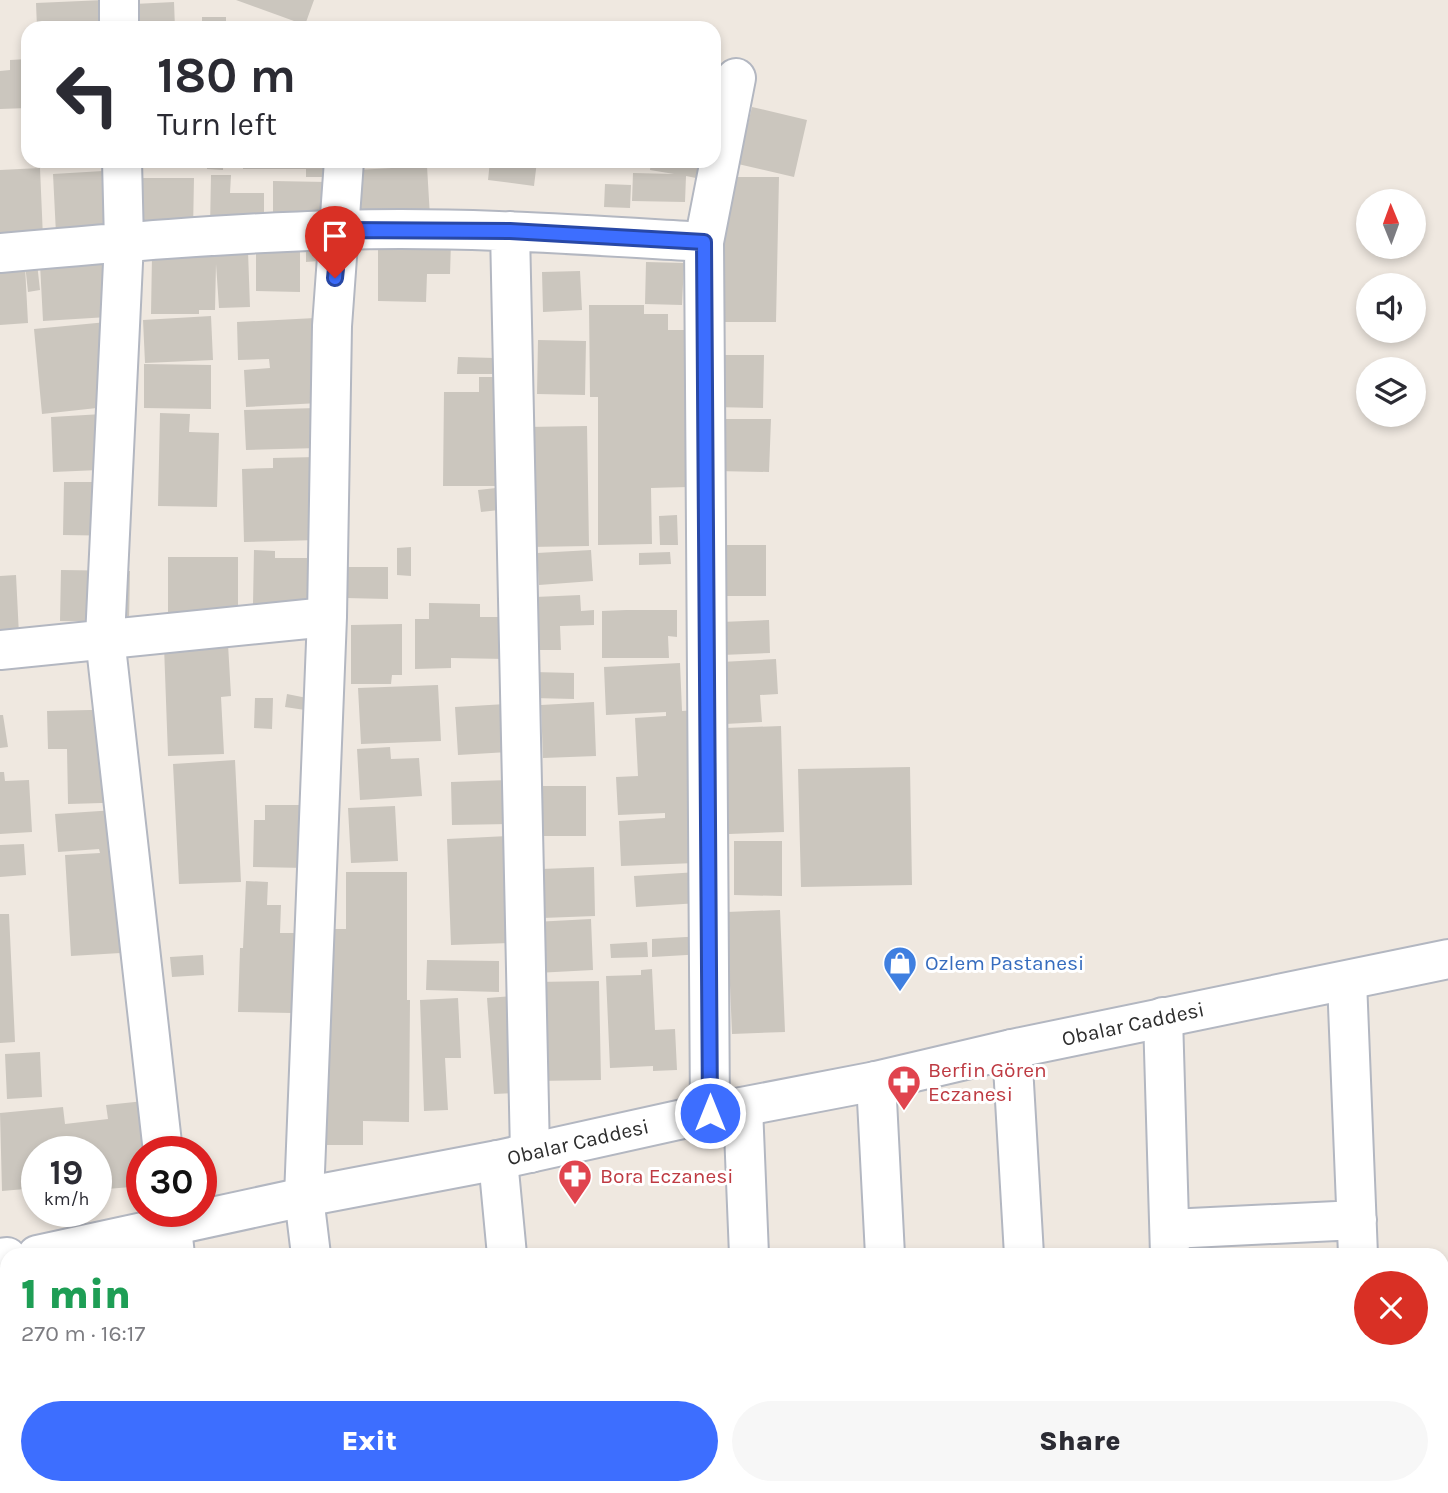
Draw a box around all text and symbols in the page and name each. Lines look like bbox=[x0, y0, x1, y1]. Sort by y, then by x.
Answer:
text: 180 m bbox=[157, 47, 296, 104]
icon: left bbox=[42, 49, 133, 140]
text: Turn left bbox=[157, 106, 277, 143]
north arrow bbox=[1356, 189, 1426, 259]
map controls bbox=[1356, 189, 1426, 427]
pin bbox=[305, 206, 365, 278]
icon: arrive bbox=[316, 217, 354, 255]
button: sound bbox=[1356, 273, 1426, 343]
button: layers bbox=[1356, 357, 1426, 427]
shop icon: Ozlem Pastanesi bbox=[881, 944, 919, 993]
place label: Ozlem Pastanesi bbox=[925, 951, 1084, 975]
street label: Obalar Caddesi bbox=[1060, 997, 1206, 1051]
place label: Berfin Gören Eczanesi bbox=[928, 1058, 1047, 1106]
pharmacy icon: Berfin Gören Eczanesi bbox=[885, 1063, 923, 1112]
position arrow bbox=[673, 1076, 747, 1150]
street label: Obalar Caddesi bbox=[505, 1114, 651, 1170]
speed limit sign: 30 bbox=[126, 1136, 217, 1227]
text: 19 bbox=[50, 1152, 83, 1193]
pharmacy icon: Bora Eczanesi bbox=[556, 1157, 594, 1206]
place label: Bora Eczanesi bbox=[600, 1164, 734, 1188]
text: km/h bbox=[44, 1188, 89, 1210]
text: 1 min bbox=[21, 1269, 131, 1319]
button: close bbox=[1354, 1271, 1428, 1345]
text: 270 m · 16:17 bbox=[21, 1320, 145, 1347]
button: Exit bbox=[21, 1401, 718, 1481]
button: Share bbox=[732, 1401, 1428, 1481]

